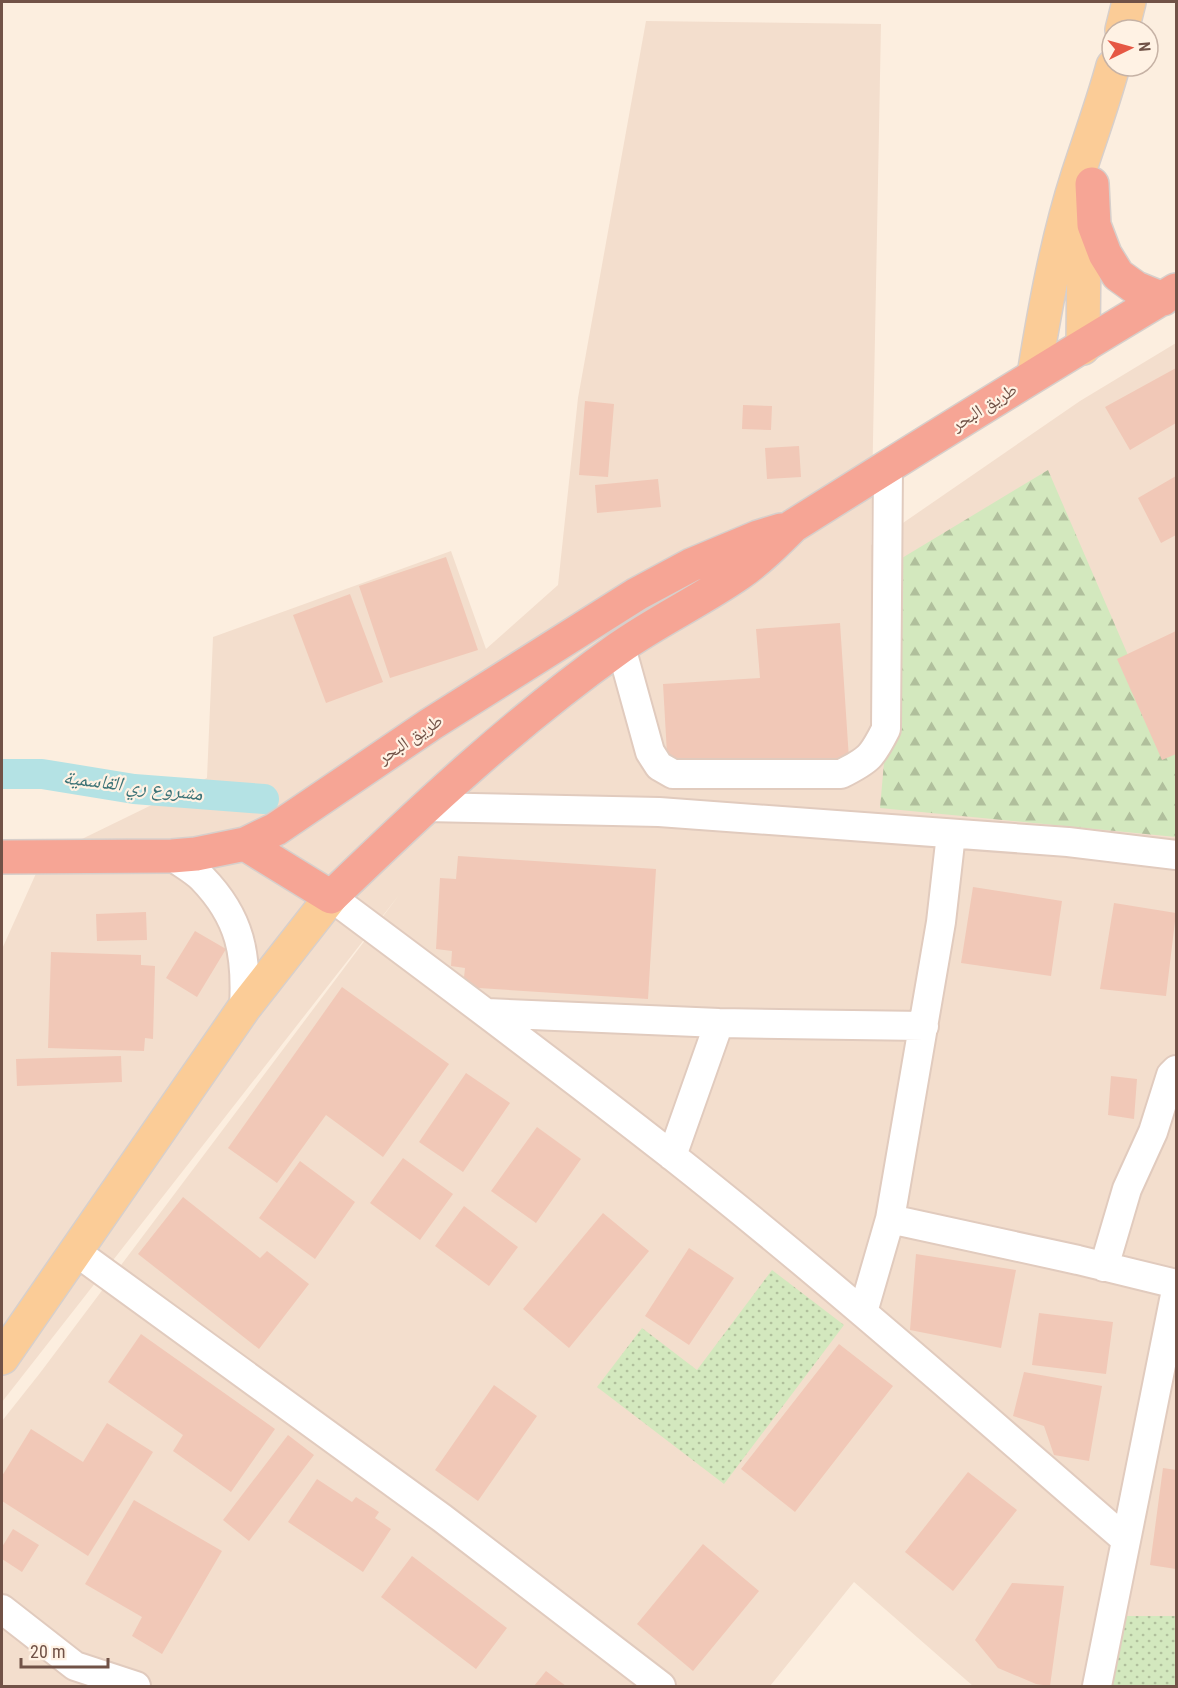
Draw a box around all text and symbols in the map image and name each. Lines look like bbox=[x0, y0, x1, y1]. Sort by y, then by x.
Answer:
north arrow bbox=[1100, 18, 1160, 78]
text: N bbox=[1135, 41, 1154, 52]
street label: طريق البحر bbox=[946, 378, 1021, 436]
street label: طريق البحر bbox=[372, 709, 447, 769]
water label: مشروع ري القاسمية bbox=[61, 765, 204, 810]
scale bar bbox=[21, 1631, 108, 1669]
text: 20 m bbox=[30, 1641, 65, 1662]

